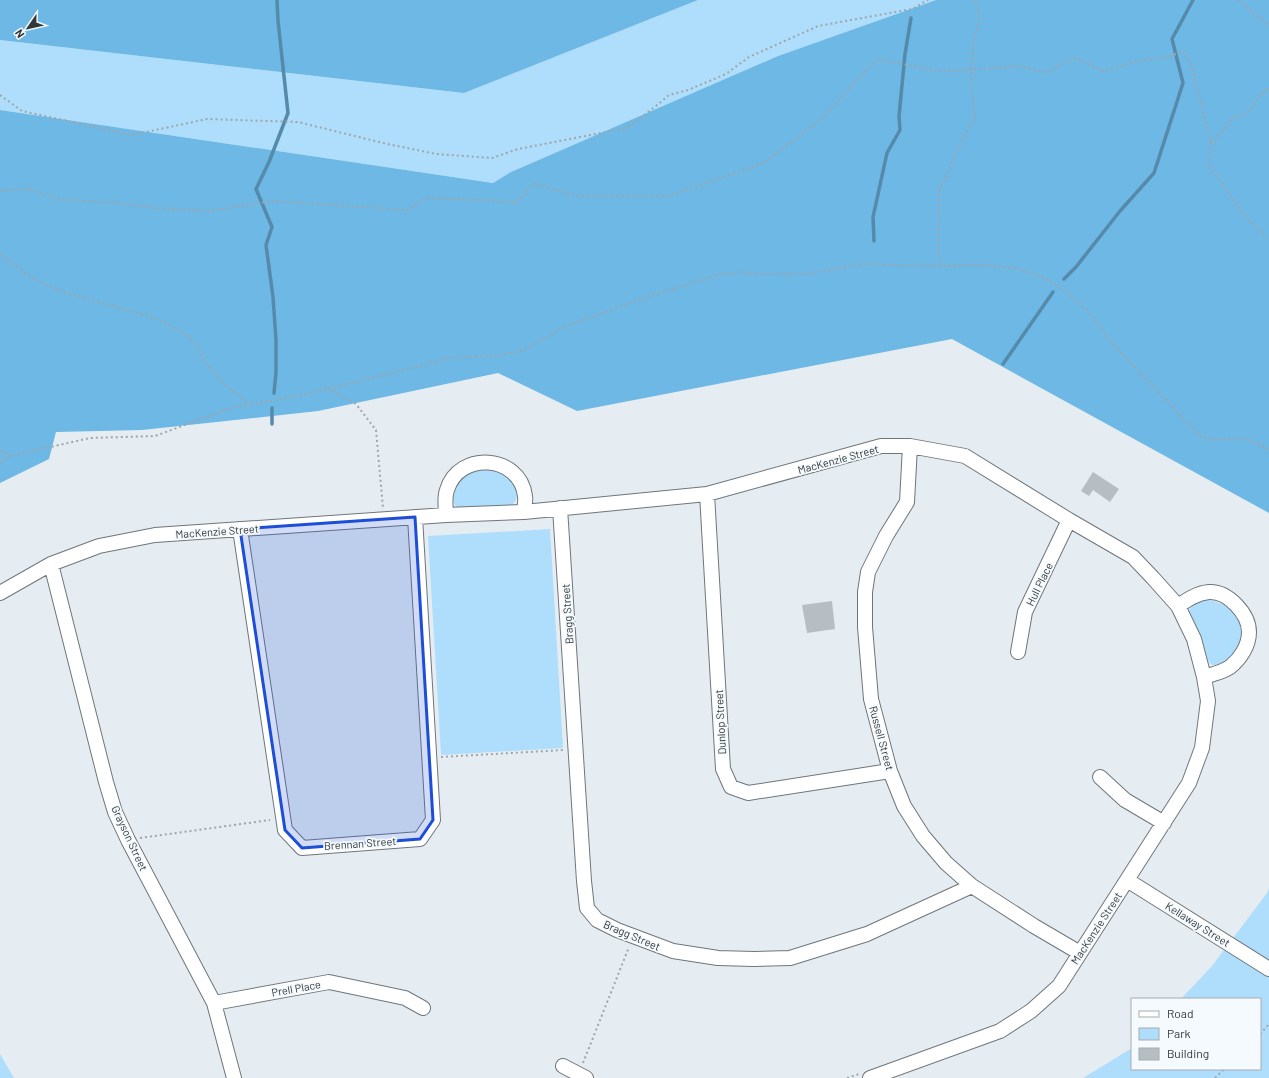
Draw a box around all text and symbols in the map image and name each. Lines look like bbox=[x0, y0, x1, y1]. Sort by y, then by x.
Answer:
north arrow bbox=[8, 8, 48, 48]
text: N bbox=[12, 27, 27, 41]
street label: MacKenzie Street bbox=[796, 442, 880, 476]
street label: MacKenzie Street bbox=[175, 522, 259, 540]
street label: Hull Place bbox=[1023, 560, 1055, 608]
street label: Bragg Street bbox=[558, 583, 576, 645]
street label: Dunlop Street bbox=[712, 689, 728, 755]
street label: Russell Street bbox=[867, 704, 897, 772]
street label: Grayson Street bbox=[109, 803, 151, 873]
street label: Brennan Street bbox=[323, 834, 397, 852]
street label: MacKenzie Street bbox=[1068, 890, 1124, 966]
street label: Kellaway Street bbox=[1163, 899, 1233, 949]
street label: Bragg Street bbox=[602, 917, 662, 953]
street label: Prell Place bbox=[270, 977, 322, 999]
legend bbox=[1131, 998, 1261, 1070]
text: Road bbox=[1167, 1006, 1194, 1020]
text: Park bbox=[1167, 1026, 1191, 1040]
text: Building bbox=[1167, 1046, 1209, 1060]

